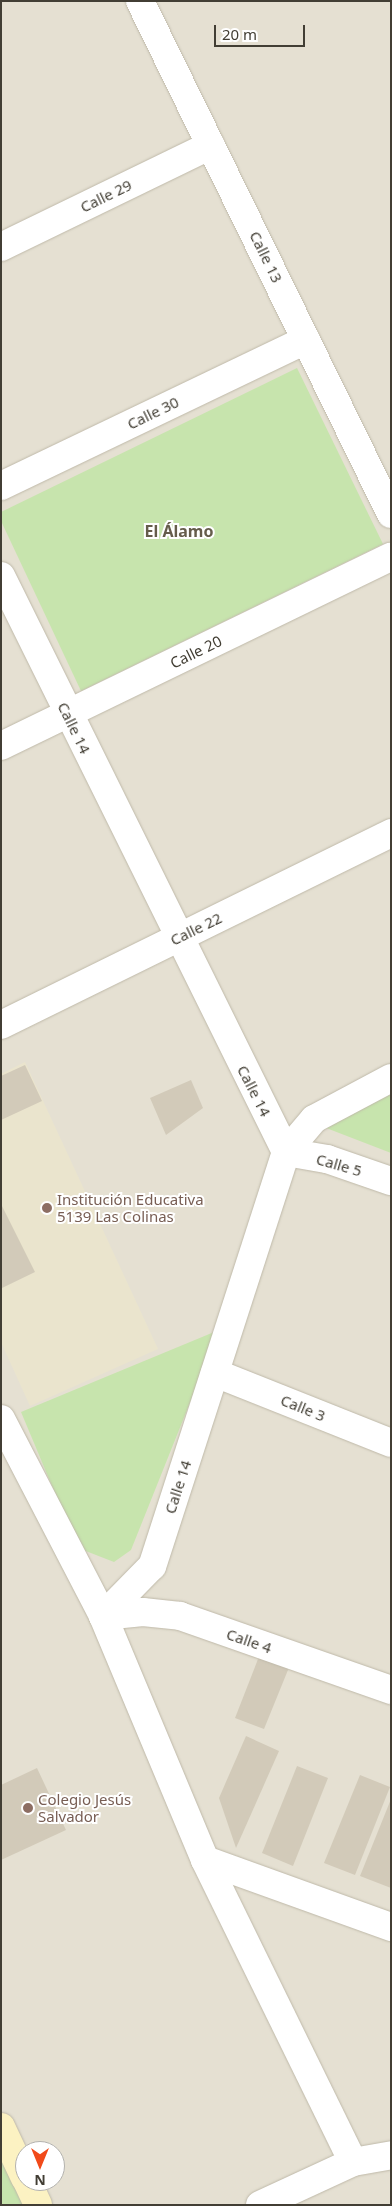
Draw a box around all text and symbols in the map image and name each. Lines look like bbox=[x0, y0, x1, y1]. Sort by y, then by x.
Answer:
scale bar bbox=[217, 15, 308, 47]
text: 20 m bbox=[222, 24, 257, 44]
street label: Calle 29 bbox=[77, 176, 135, 216]
street label: Calle 13 bbox=[246, 228, 286, 286]
street label: Calle 30 bbox=[124, 393, 182, 433]
district label: El Álamo bbox=[145, 521, 213, 541]
street label: Calle 20 bbox=[167, 632, 225, 672]
street label: Calle 14 bbox=[54, 699, 94, 757]
street label: Calle 22 bbox=[167, 909, 225, 949]
street label: Calle 14 bbox=[233, 1062, 275, 1120]
street label: Calle 5 bbox=[314, 1150, 364, 1180]
place label: Institución Educativa 5139 Las Colinas bbox=[57, 1190, 204, 1225]
marker: Institución Educativa 5139 Las Colinas bbox=[41, 1202, 53, 1214]
street label: Calle 3 bbox=[278, 1391, 328, 1425]
street label: Calle 14 bbox=[161, 1458, 195, 1516]
street label: Calle 4 bbox=[224, 1625, 274, 1657]
place label: Colegio Jesús Salvador bbox=[38, 1790, 131, 1825]
marker: Colegio Jesús Salvador bbox=[22, 1802, 34, 1814]
north arrow bbox=[15, 2141, 65, 2191]
text: N bbox=[34, 2171, 46, 2190]

